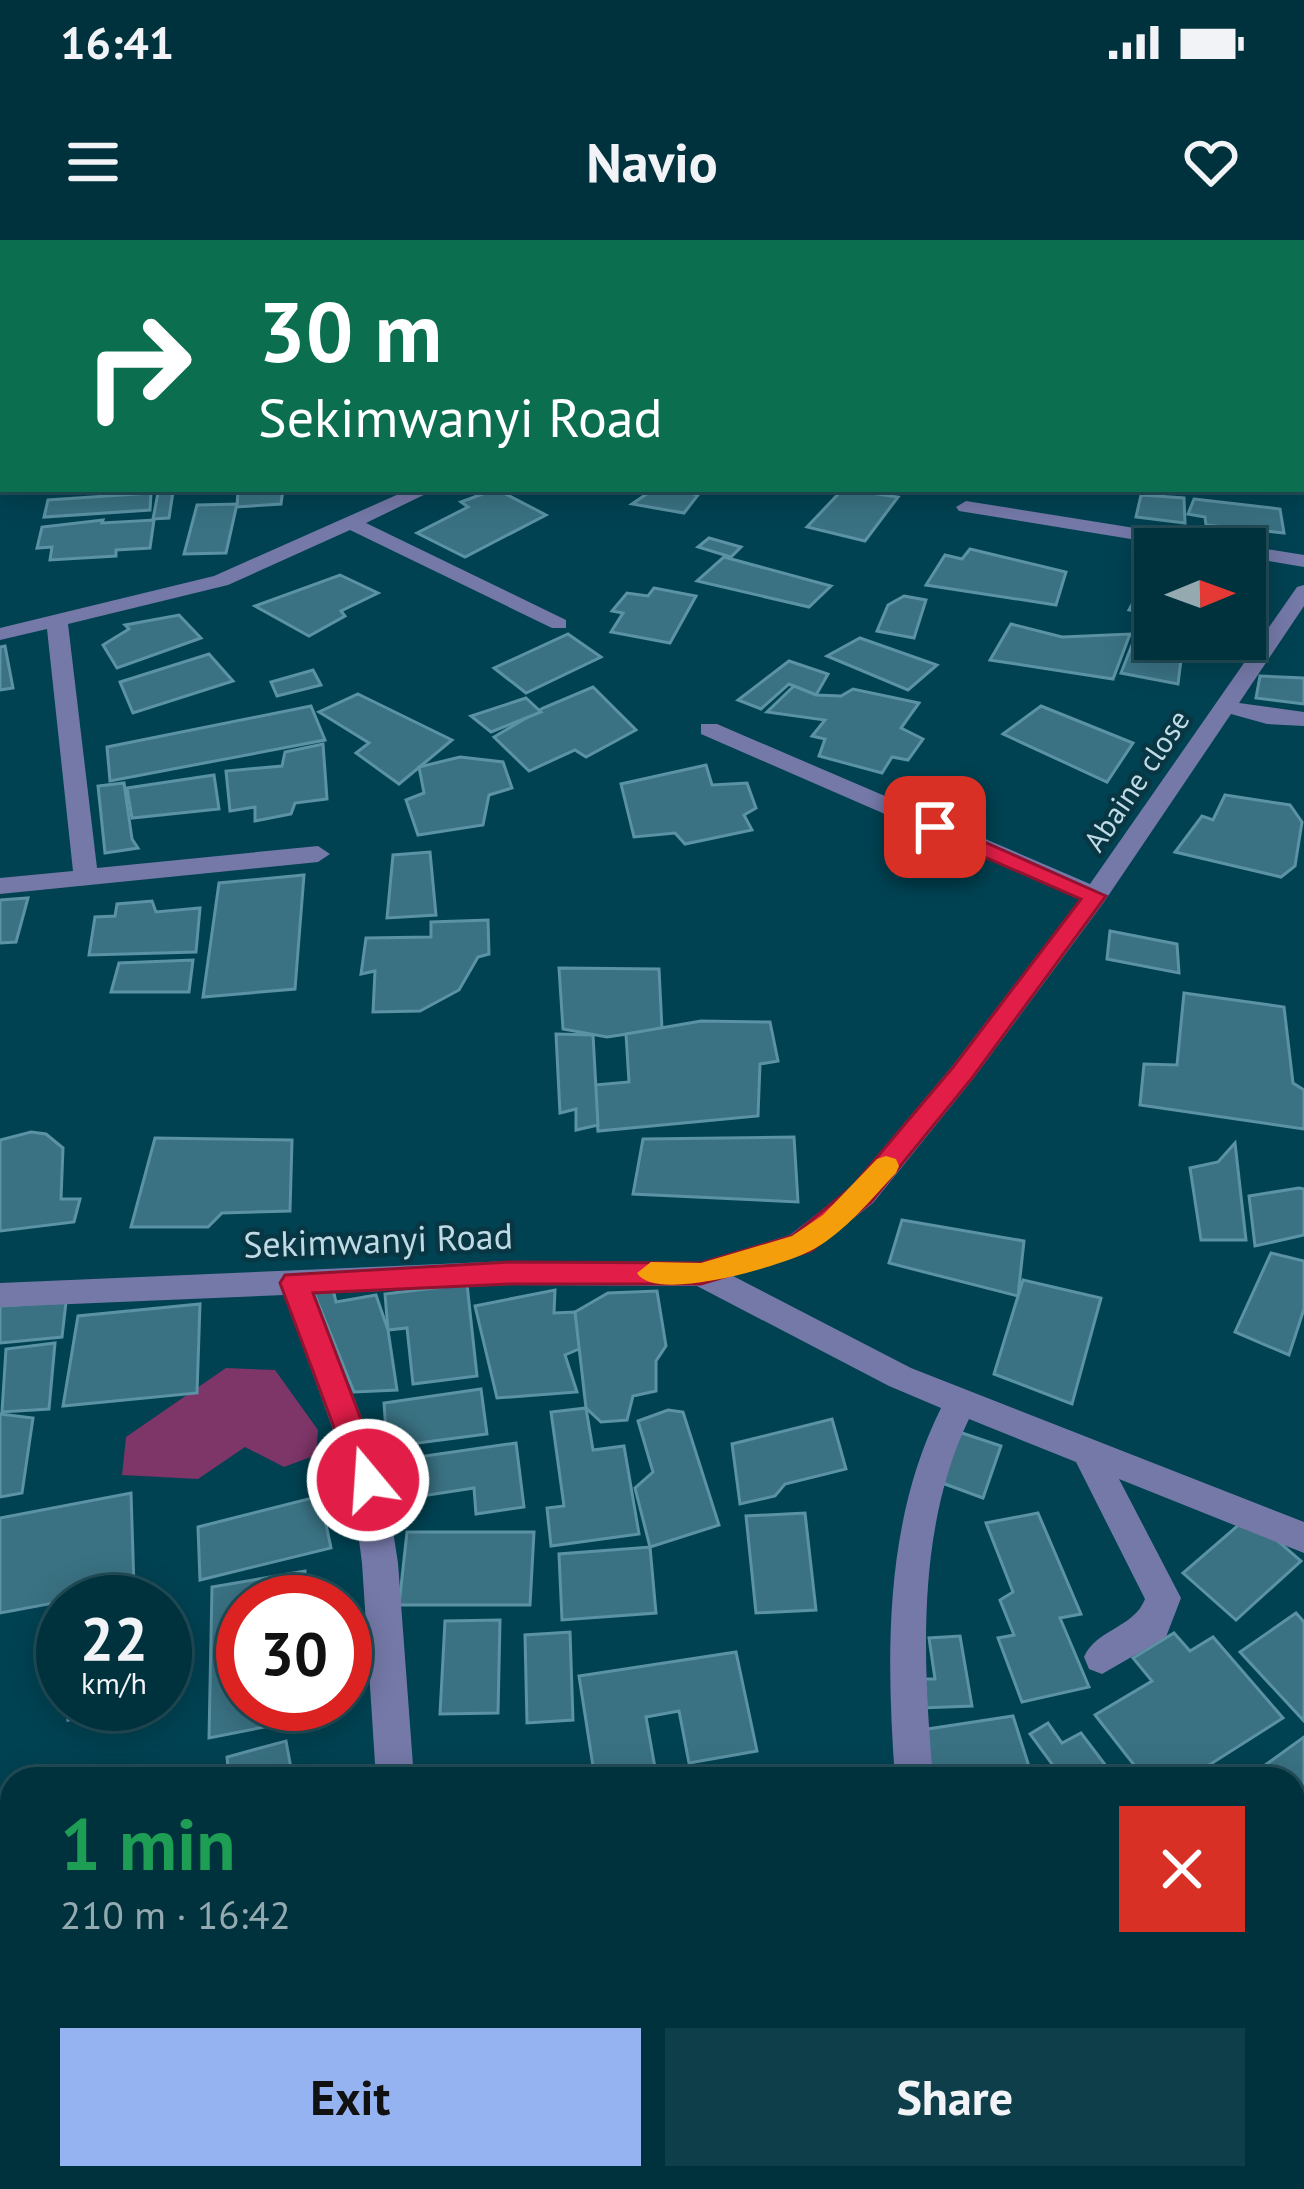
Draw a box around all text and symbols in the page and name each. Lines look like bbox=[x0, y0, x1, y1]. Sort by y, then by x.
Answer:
text: 16:41 bbox=[60, 13, 174, 71]
text: Navio bbox=[586, 127, 718, 197]
icon: menu bbox=[60, 129, 126, 195]
icon: heart bbox=[1178, 129, 1244, 195]
text: 30 m bbox=[258, 276, 442, 385]
icon: right bbox=[60, 288, 216, 444]
text: Sekimwanyi Road bbox=[258, 382, 663, 452]
north arrow bbox=[1134, 528, 1266, 660]
map controls bbox=[1134, 528, 1266, 660]
street label: Abaine close bbox=[1074, 702, 1197, 858]
pin bbox=[884, 776, 986, 878]
icon: arrive bbox=[902, 794, 968, 860]
street label: Sekimwanyi Road bbox=[242, 1211, 514, 1268]
position arrow bbox=[305, 1417, 431, 1543]
speed limit sign: 30 bbox=[216, 1575, 372, 1731]
text: 22 bbox=[80, 1599, 148, 1677]
text: km/h bbox=[81, 1663, 147, 1702]
text: 1 min bbox=[60, 1797, 236, 1890]
button: close bbox=[1119, 1806, 1245, 1932]
text: 210 m · 16:42 bbox=[60, 1889, 291, 1940]
button: Exit bbox=[60, 2028, 641, 2166]
button: Share bbox=[665, 2028, 1245, 2166]

